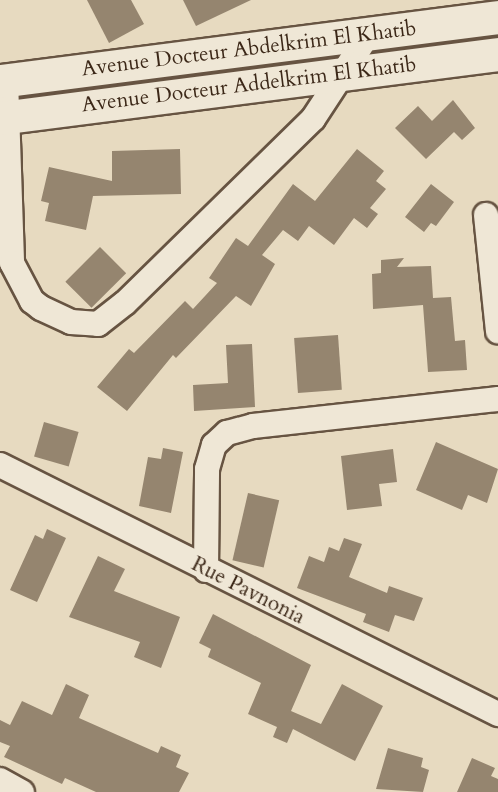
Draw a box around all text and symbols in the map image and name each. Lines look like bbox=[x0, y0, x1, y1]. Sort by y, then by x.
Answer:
street label: Avenue Docteur Abdelkrim El Khatib bbox=[80, 16, 418, 82]
street label: Avenue Docteur Addelkrim El Khatib bbox=[80, 52, 418, 118]
street label: Rue Pavnonia bbox=[187, 552, 309, 630]

